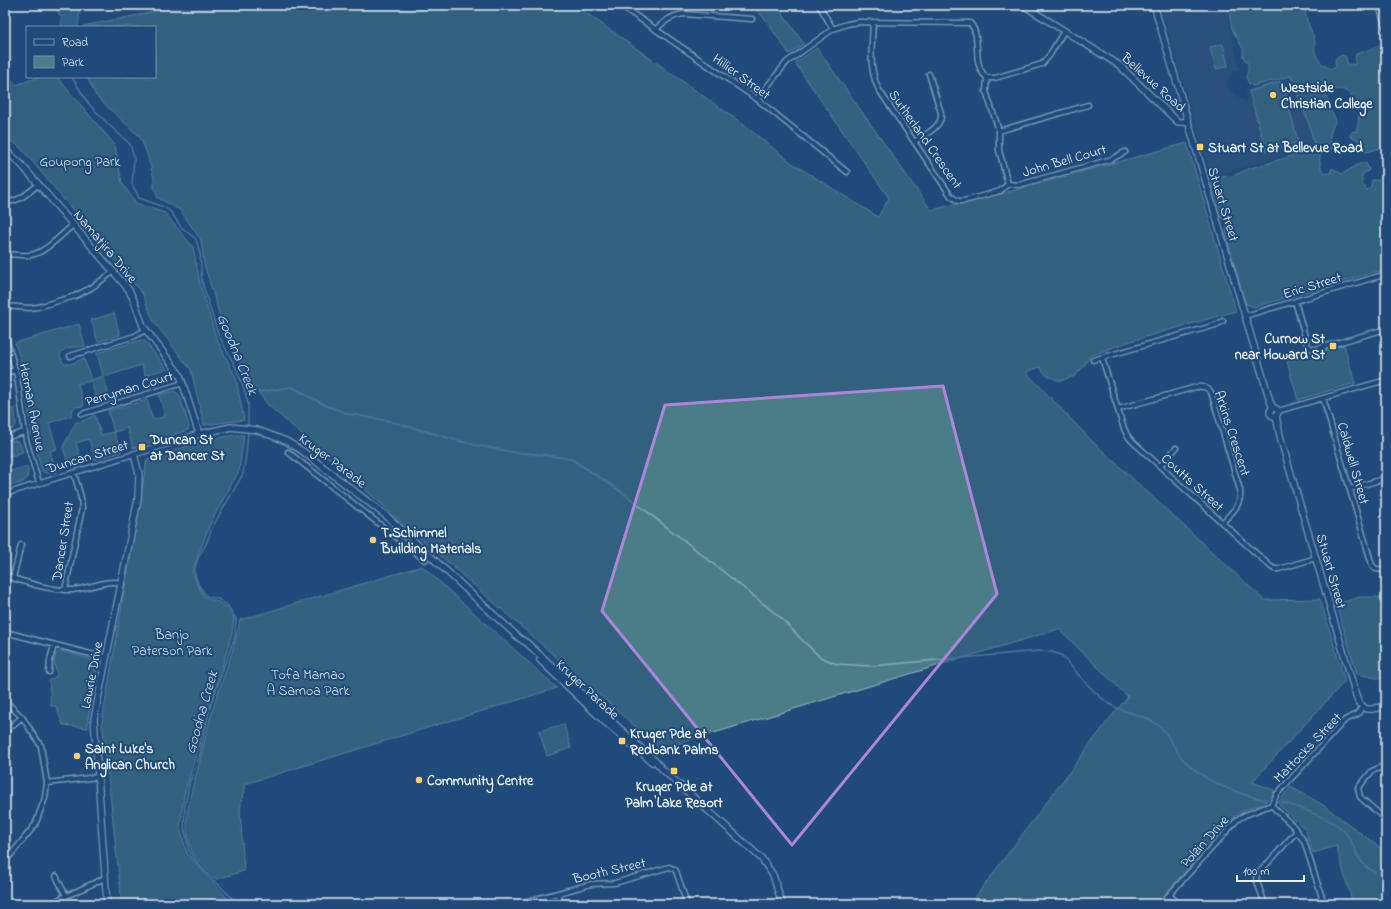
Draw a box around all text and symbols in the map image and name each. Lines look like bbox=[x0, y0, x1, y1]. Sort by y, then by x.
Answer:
legend bbox=[26, 26, 156, 78]
text: Road bbox=[62, 34, 88, 52]
street label: Bellevue Road bbox=[1115, 48, 1190, 118]
street label: Hillier Street bbox=[708, 49, 775, 106]
text: Park bbox=[62, 54, 84, 72]
place label: Westside Christian College bbox=[1281, 78, 1373, 117]
street label: Sutherland Crescent bbox=[883, 86, 967, 194]
marker: Westside Christian College bbox=[1268, 90, 1278, 100]
place label: Stuart St at Bellevue Road bbox=[1208, 138, 1363, 159]
street label: John Bell Court bbox=[1020, 139, 1109, 183]
marker: Stuart St at Bellevue Road bbox=[1195, 142, 1205, 152]
park label: Goupong Park bbox=[40, 152, 121, 174]
street label: Stuart Street bbox=[1201, 165, 1244, 245]
street label: Namatjira Drive bbox=[68, 206, 142, 289]
street label: Eric Street bbox=[1281, 267, 1345, 305]
water label: Goodna Creek bbox=[211, 311, 264, 399]
place label: Curnow St near Howard St bbox=[1235, 329, 1325, 366]
marker: Curnow St near Howard St bbox=[1328, 341, 1338, 351]
street label: Herman Avenue bbox=[13, 361, 51, 454]
street label: Perryman Court bbox=[83, 366, 176, 414]
street label: Arkins Crescent bbox=[1208, 388, 1255, 479]
street label: Caldwell Street bbox=[1331, 420, 1374, 507]
street label: Kruger Parade bbox=[293, 429, 371, 495]
place label: Duncan St at Dancer St bbox=[149, 430, 225, 467]
street label: Duncan Street bbox=[43, 435, 131, 480]
marker: Duncan St at Dancer St bbox=[137, 442, 147, 452]
street label: Coutts Street bbox=[1156, 449, 1228, 517]
street label: Dancer Street bbox=[47, 500, 80, 584]
place label: T.Schimmel Building Materials bbox=[380, 523, 481, 562]
street label: Stuart Street bbox=[1310, 531, 1351, 612]
marker: T.Schimmel Building Materials bbox=[368, 535, 378, 545]
park label: Banjo Paterson Park bbox=[132, 625, 213, 662]
street label: Lawrie Drive bbox=[76, 639, 109, 711]
street label: Kruger Parade bbox=[550, 655, 624, 726]
park label: Tofa Mamao A Samoa Park bbox=[266, 665, 350, 702]
water label: Goodna Creek bbox=[180, 667, 225, 756]
street label: Mattocks Street bbox=[1269, 708, 1347, 788]
place label: Kruger Pde at Redbank Palms bbox=[629, 724, 719, 761]
marker: Kruger Pde at Redbank Palms bbox=[617, 736, 627, 746]
place label: Saint Luke's Anglican Church bbox=[85, 739, 175, 778]
marker: Saint Luke's Anglican Church bbox=[72, 751, 82, 761]
marker: Kruger Pde at Palm Lake Resort bbox=[669, 766, 679, 776]
place label: Community Centre bbox=[427, 771, 534, 794]
marker: Community Centre bbox=[414, 775, 424, 785]
place label: Kruger Pde at Palm Lake Resort bbox=[625, 777, 723, 814]
street label: Polzin Drive bbox=[1176, 810, 1235, 873]
street label: Booth Street bbox=[570, 853, 648, 890]
scale bar bbox=[1237, 857, 1304, 883]
text: 100 m bbox=[1243, 863, 1270, 881]

